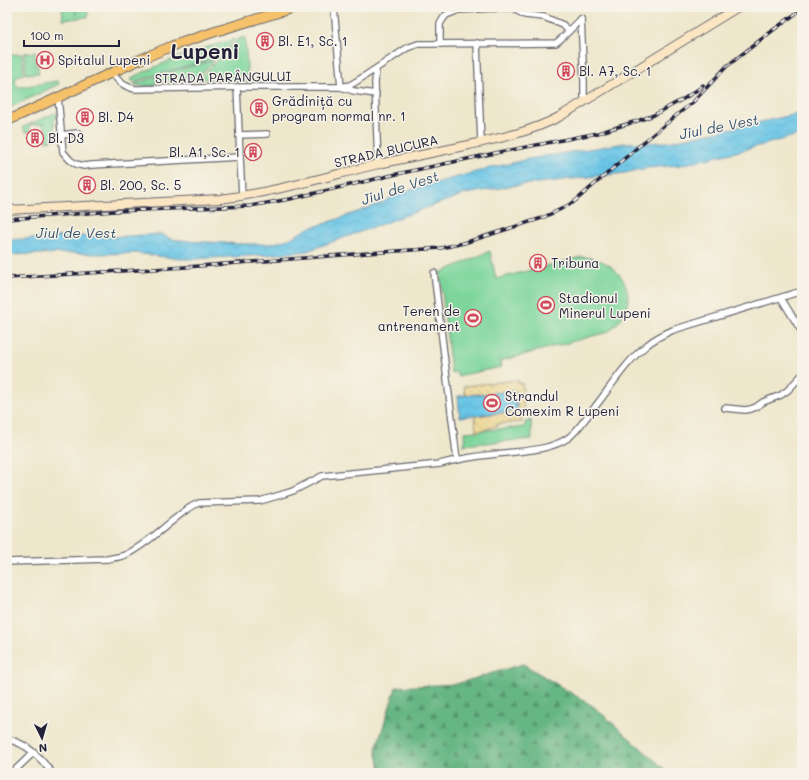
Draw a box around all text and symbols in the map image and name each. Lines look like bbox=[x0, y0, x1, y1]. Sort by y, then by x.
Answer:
scale bar bbox=[24, 22, 119, 48]
text: 100 m bbox=[30, 27, 64, 43]
building icon: Bl. E1, Sc. 1 bbox=[255, 31, 275, 51]
place label: Bl. E1, Sc. 1 bbox=[278, 32, 347, 49]
district label: Lupeni bbox=[170, 37, 240, 64]
hospital icon: Spitalul Lupeni bbox=[35, 50, 55, 70]
place label: Spitalul Lupeni bbox=[58, 51, 150, 68]
building icon: Bl. A7, Sc. 1 bbox=[556, 61, 576, 81]
place label: Bl. A7, Sc. 1 bbox=[579, 62, 651, 79]
street label: STRADA PARÂNGULUI bbox=[155, 67, 292, 86]
place label: Grădiniță cu program normal nr. 1 bbox=[272, 92, 406, 124]
building icon: Grădiniță cu program normal nr. 1 bbox=[249, 98, 269, 118]
building icon: Bl. D4 bbox=[75, 107, 95, 127]
place label: Bl. D4 bbox=[98, 108, 134, 125]
water label: Jiul de Vest bbox=[678, 109, 760, 144]
building icon: Bl. D3 bbox=[25, 128, 45, 148]
place label: Bl. D3 bbox=[48, 129, 84, 146]
street label: STRADA BUCURA bbox=[332, 130, 439, 171]
building icon: Bl. A1, Sc. 1 bbox=[243, 142, 263, 162]
place label: Bl. A1, Sc. 1 bbox=[169, 143, 240, 160]
water label: Jiul de Vest bbox=[359, 166, 441, 209]
building icon: Bl. 200, Sc. 5 bbox=[77, 175, 97, 195]
place label: Bl. 200, Sc. 5 bbox=[100, 176, 181, 193]
water label: Jiul de Vest bbox=[36, 223, 116, 242]
building icon: Tribuna bbox=[528, 253, 548, 273]
place label: Tribuna bbox=[551, 254, 599, 271]
place label: Stadionul Minerul Lupeni bbox=[559, 289, 651, 321]
sports icon: Stadionul Minerul Lupeni bbox=[536, 295, 556, 315]
place label: Teren de antrenament bbox=[378, 302, 460, 334]
sports icon: Teren de antrenament bbox=[463, 308, 483, 328]
place label: Strandul Comexim R Lupeni bbox=[505, 387, 619, 419]
sports icon: Strandul Comexim R Lupeni bbox=[482, 393, 502, 413]
north arrow bbox=[22, 718, 62, 758]
text: N bbox=[38, 741, 48, 756]

